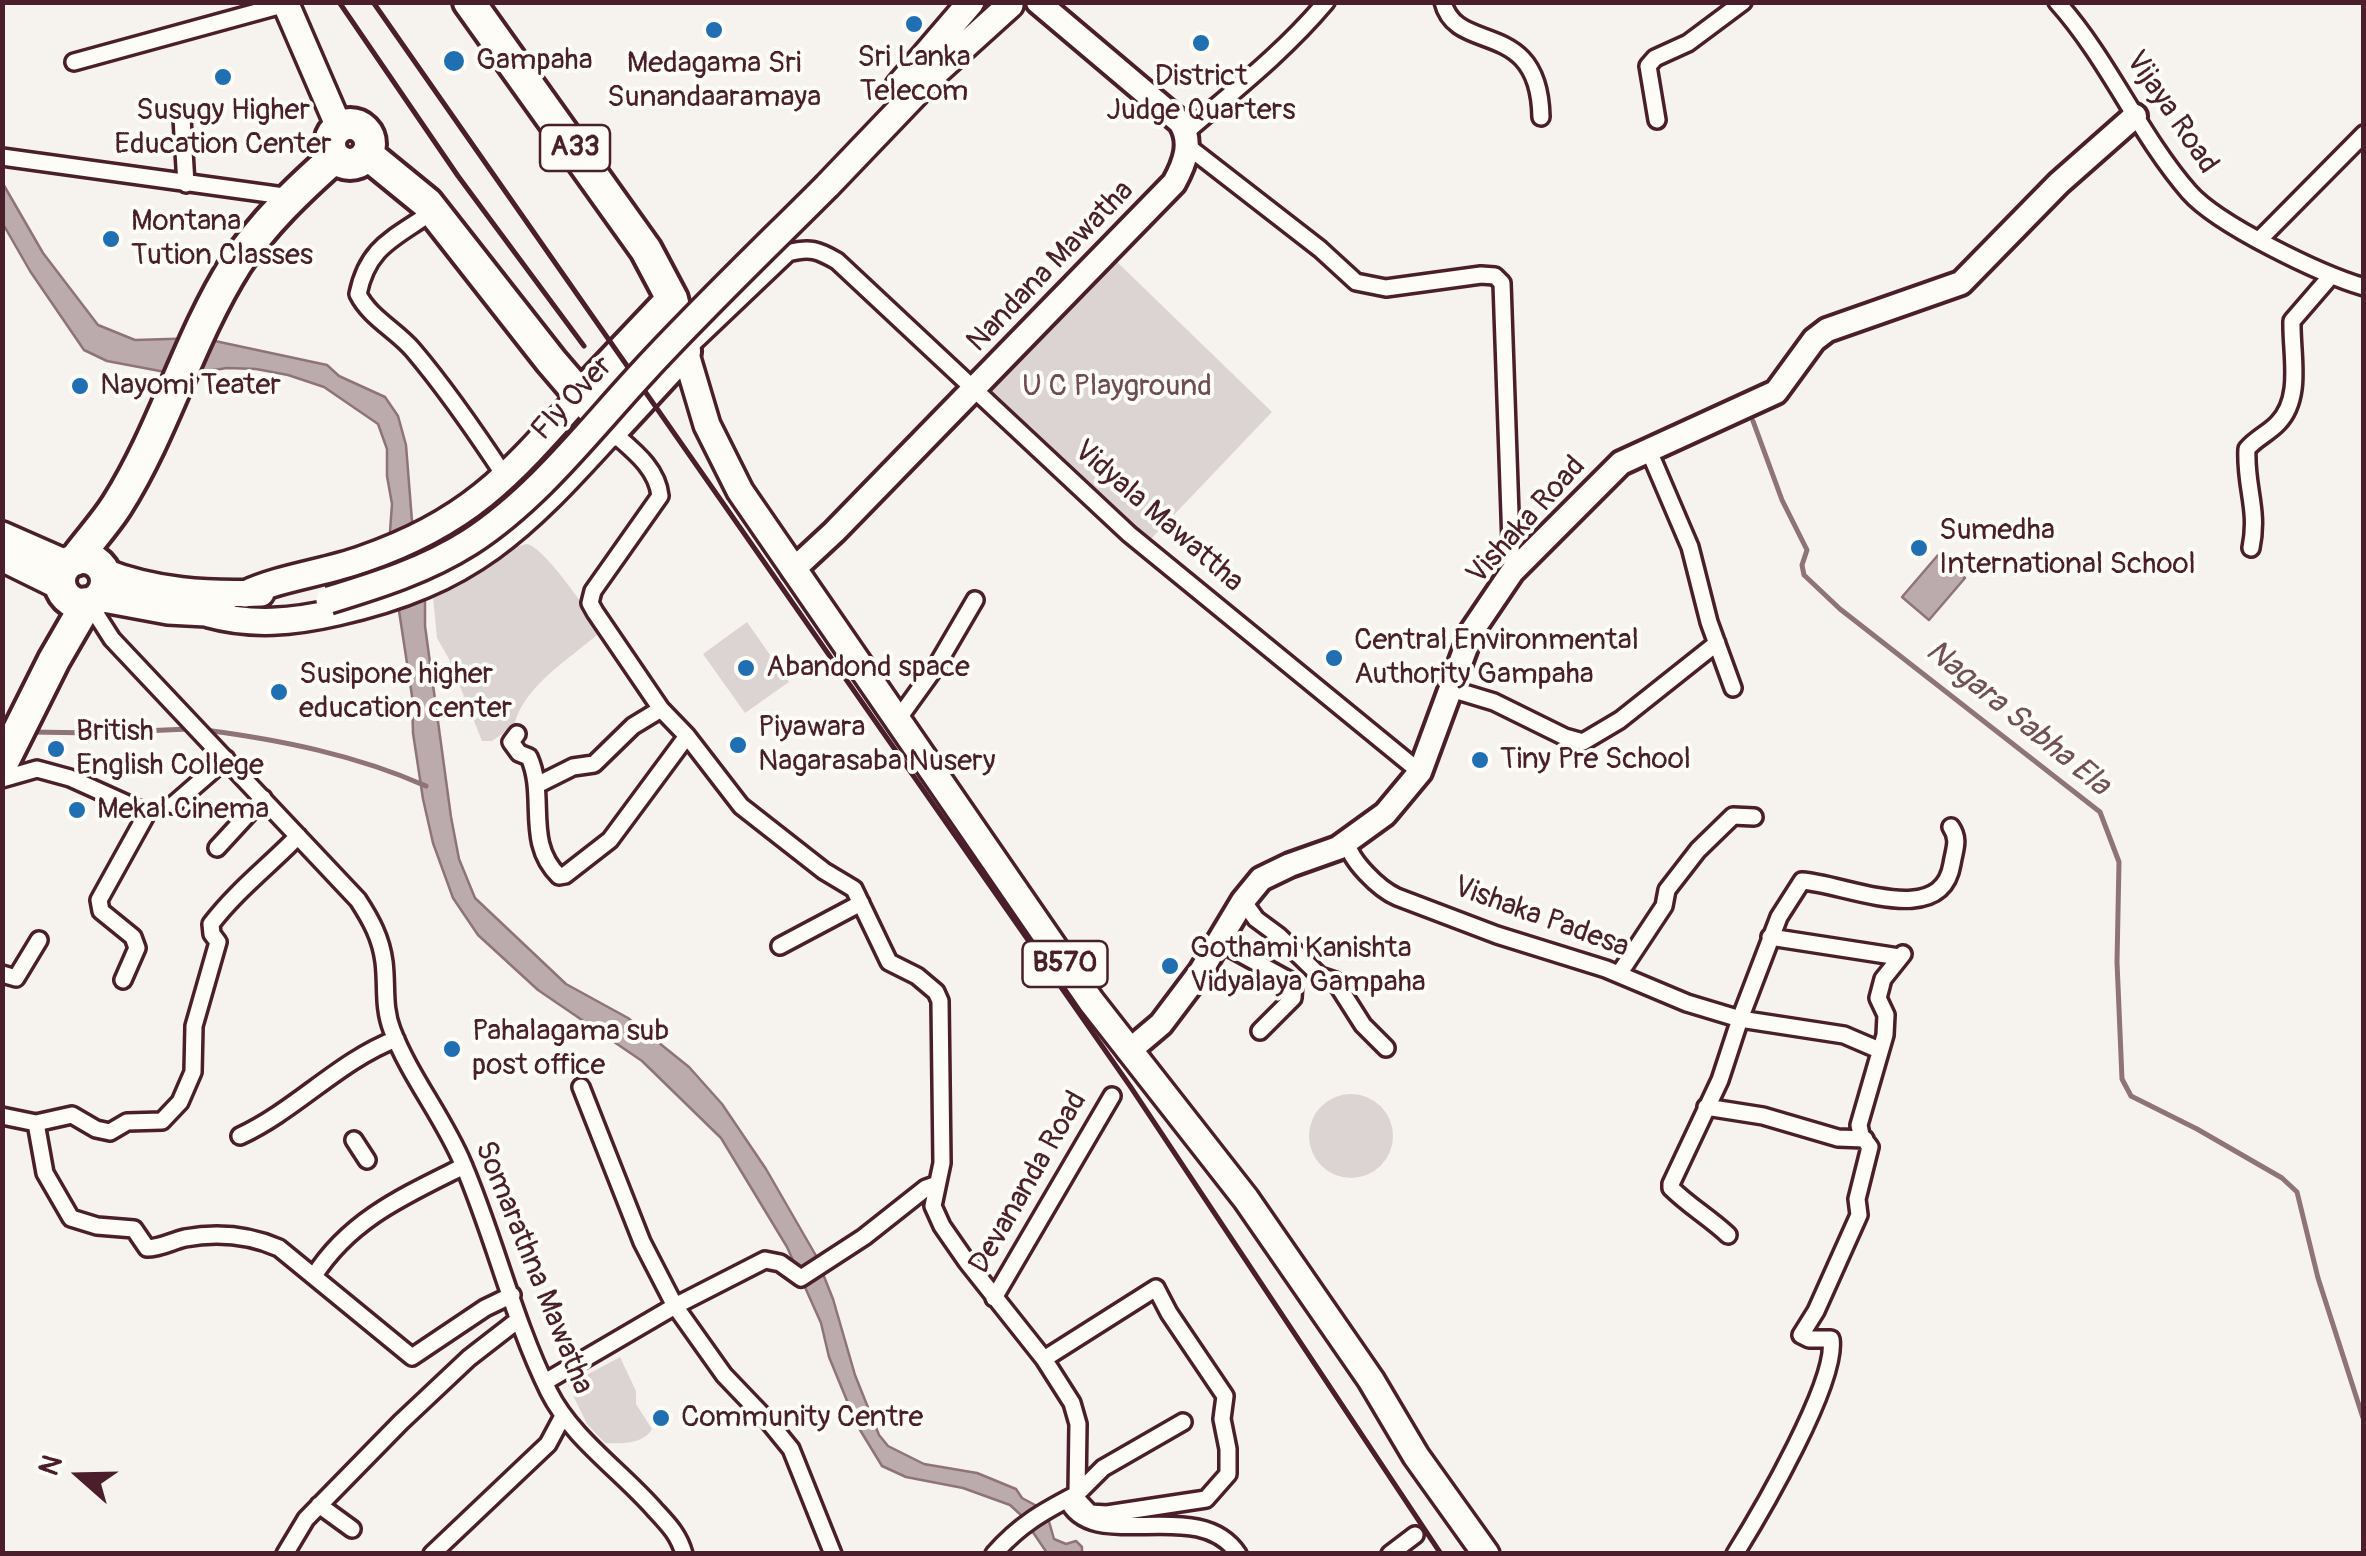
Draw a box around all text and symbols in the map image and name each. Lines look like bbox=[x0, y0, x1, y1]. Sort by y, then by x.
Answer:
marker: Sri Lanka Telecom bbox=[903, 13, 925, 35]
marker: Medagama Sri Sunandaaramaya bbox=[703, 19, 725, 41]
marker: District Judge Quarters bbox=[1190, 32, 1212, 54]
place label: Sri Lanka Telecom bbox=[857, 40, 971, 110]
place label: Gampaha bbox=[476, 43, 593, 79]
street label: Vijaya Road bbox=[2117, 45, 2225, 181]
place label: Medagama Sri Sunandaaramaya bbox=[607, 46, 821, 116]
marker: Gampaha bbox=[441, 48, 467, 74]
place label: District Judge Quarters bbox=[1106, 59, 1296, 130]
marker: Susugy Higher Education Center bbox=[212, 66, 234, 88]
place label: Susugy Higher Education Center bbox=[114, 93, 332, 164]
road number: A33 bbox=[540, 125, 610, 171]
street label: Nandana Mawatha bbox=[960, 174, 1142, 360]
place label: Montana Tution Classes bbox=[131, 204, 313, 274]
marker: Montana Tution Classes bbox=[100, 228, 122, 250]
street label: Fly Over bbox=[525, 349, 621, 449]
place label: Nayomi Teater bbox=[100, 368, 281, 404]
park label: U C Playground bbox=[1022, 369, 1212, 405]
marker: Nayomi Teater bbox=[69, 375, 91, 397]
street label: Vidyala Mawattha bbox=[1066, 433, 1250, 601]
street label: Vishaka Road bbox=[1460, 450, 1594, 592]
place label: Sumedha International School bbox=[1939, 513, 2196, 584]
marker: Sumedha International School bbox=[1908, 537, 1930, 559]
place label: Central Environmental Authority Gampaha bbox=[1354, 623, 1639, 694]
water label: Nagara Sabha Ela bbox=[1917, 633, 2117, 805]
marker: Central Environmental Authority Gampaha bbox=[1323, 647, 1345, 669]
place label: Abandond space bbox=[766, 650, 970, 686]
place label: Susipone higher education center bbox=[299, 657, 512, 728]
marker: Abandond space bbox=[735, 657, 757, 679]
marker: Susipone higher education center bbox=[268, 681, 290, 703]
place label: Piyawara Nagarasaba Nusery bbox=[758, 710, 996, 780]
place label: British English College bbox=[76, 714, 264, 784]
marker: Piyawara Nagarasaba Nusery bbox=[727, 734, 749, 756]
marker: British English College bbox=[45, 738, 67, 760]
place label: Tiny Pre School bbox=[1500, 742, 1691, 778]
marker: Tiny Pre School bbox=[1469, 749, 1491, 771]
place label: Mekal Cinema bbox=[97, 792, 269, 828]
marker: Mekal Cinema bbox=[66, 799, 88, 821]
street label: Vishaka Padesa bbox=[1448, 870, 1634, 966]
place label: Gothami Kanishta Vidyalaya Gampaha bbox=[1190, 931, 1426, 1002]
road number: B570 bbox=[1022, 941, 1108, 987]
marker: Gothami Kanishta Vidyalaya Gampaha bbox=[1159, 955, 1181, 977]
place label: Pahalagama sub post office bbox=[472, 1014, 669, 1084]
marker: Pahalagama sub post office bbox=[441, 1038, 463, 1060]
street label: Devananda Road bbox=[962, 1085, 1096, 1281]
street label: Somarathna Mawatha bbox=[466, 1136, 600, 1400]
place label: Community Centre bbox=[681, 1400, 923, 1436]
marker: Community Centre bbox=[650, 1407, 672, 1429]
north arrow bbox=[30, 1426, 130, 1526]
text: N bbox=[32, 1451, 71, 1480]

